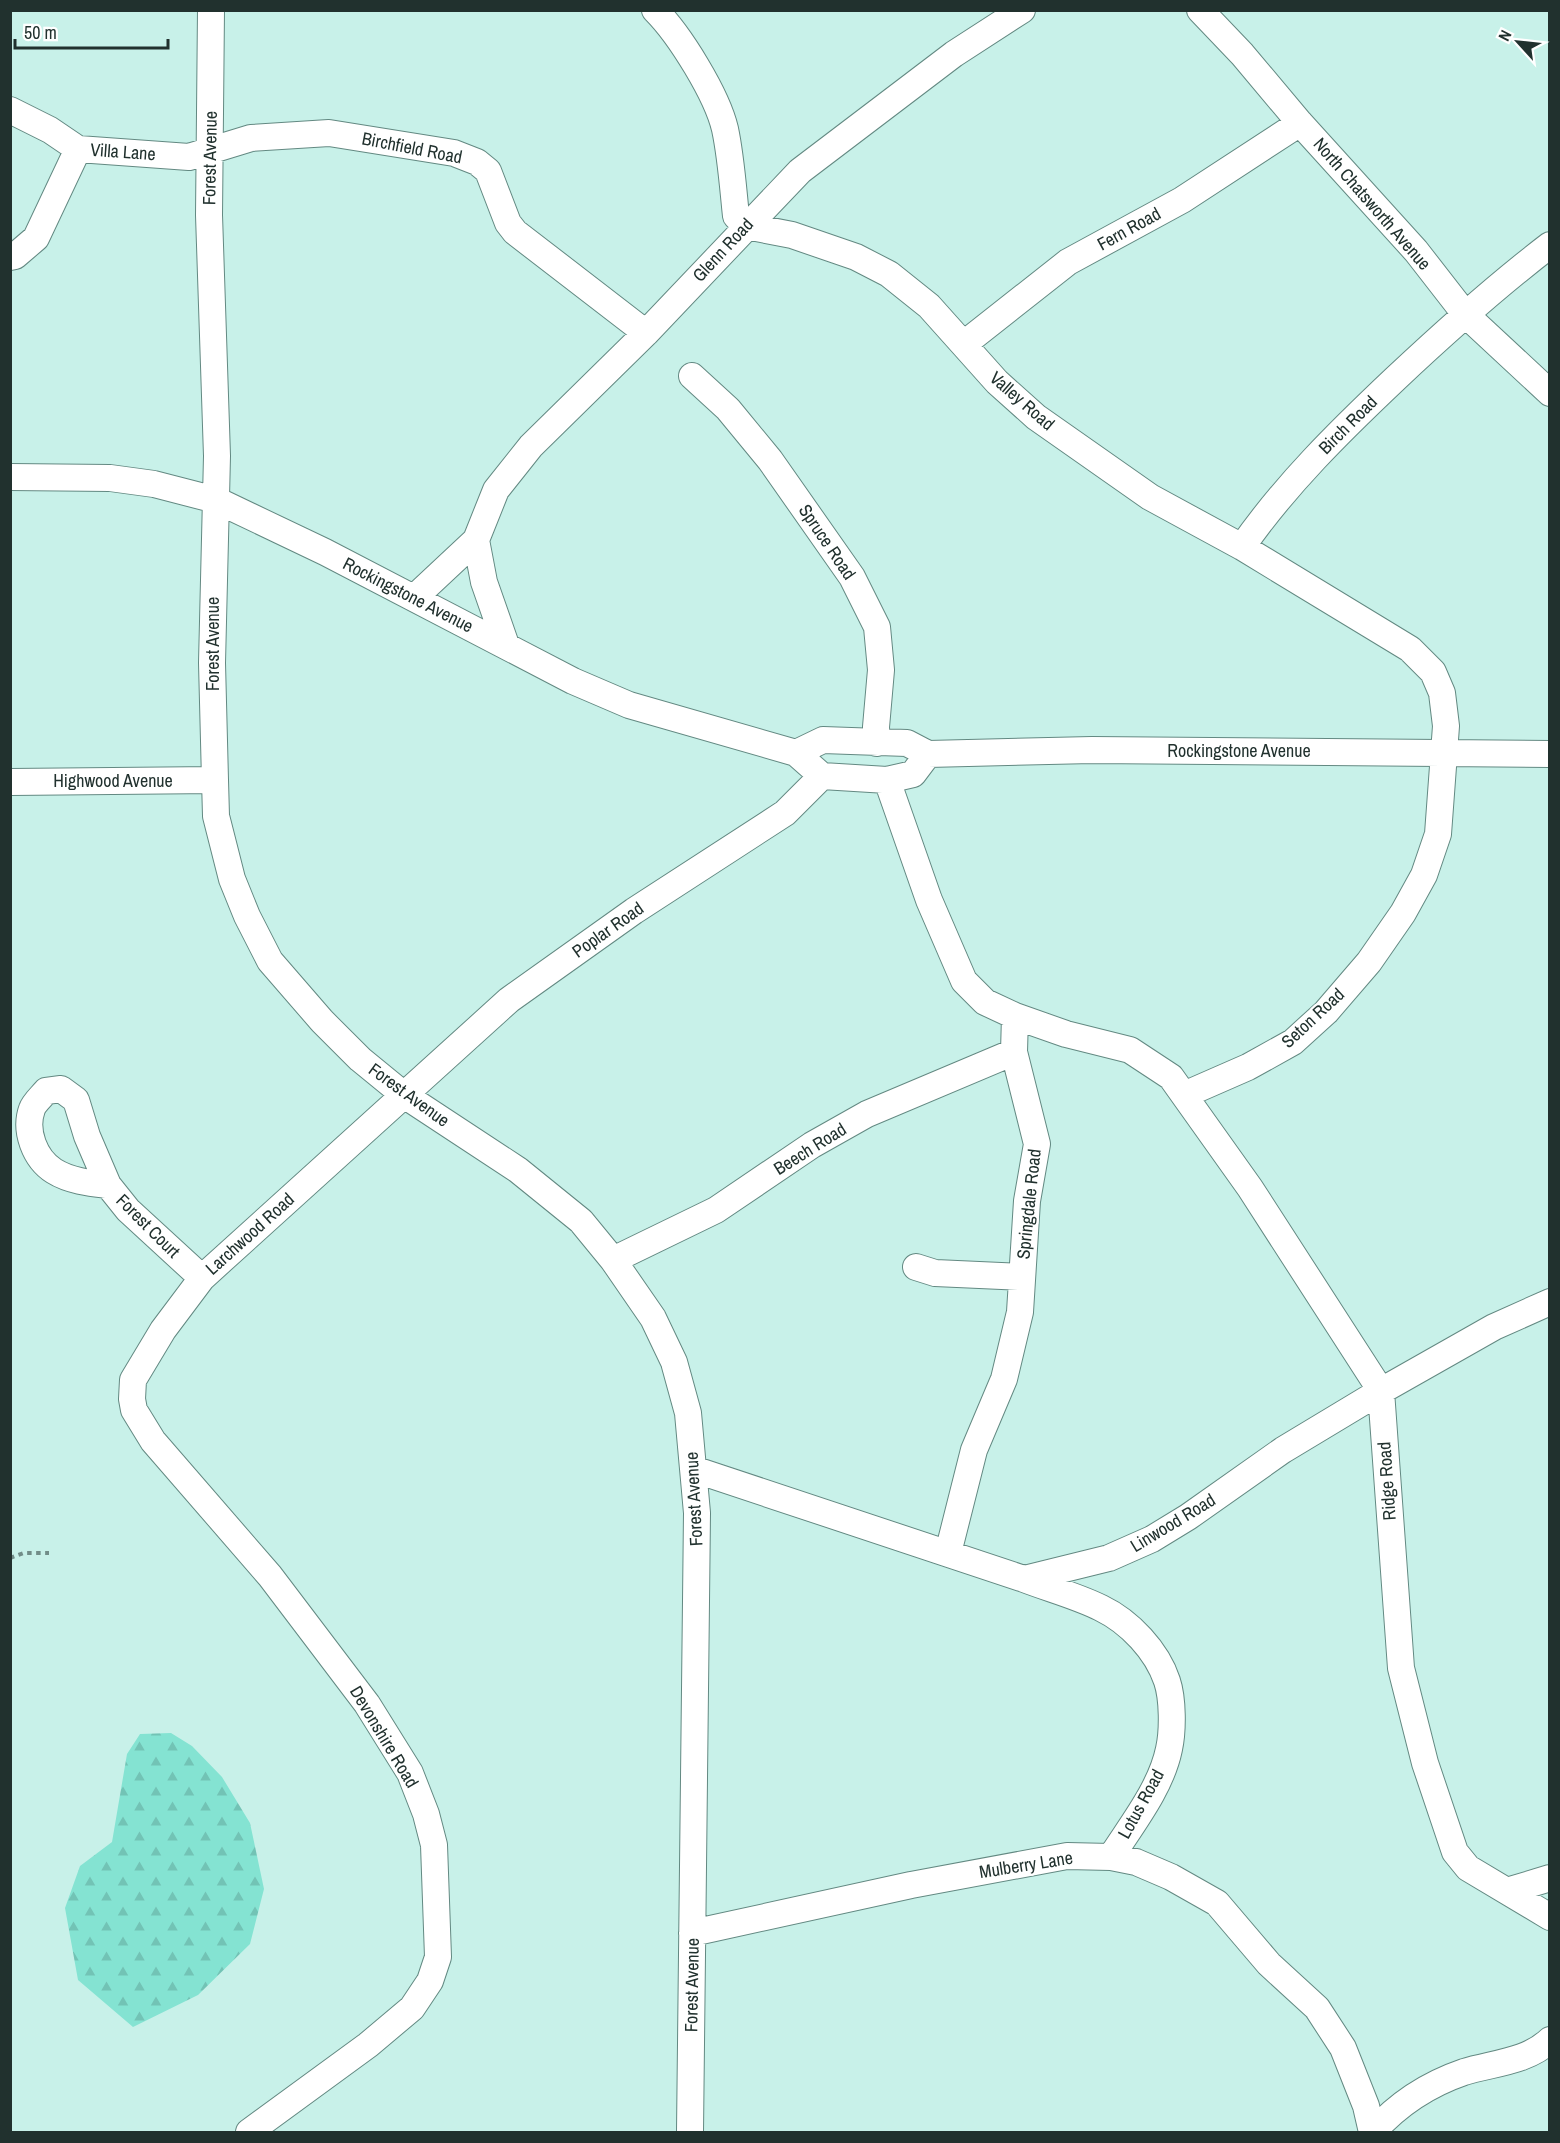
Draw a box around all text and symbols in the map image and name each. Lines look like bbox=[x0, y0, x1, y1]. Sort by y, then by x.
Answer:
scale bar bbox=[15, 12, 168, 50]
north arrow bbox=[1488, 12, 1548, 72]
text: 50 m bbox=[24, 20, 57, 45]
text: N bbox=[1493, 26, 1517, 44]
street label: Forest Avenue bbox=[196, 111, 223, 205]
street label: Birchfield Road bbox=[360, 126, 464, 169]
street label: North Chatsworth Avenue bbox=[1308, 132, 1437, 275]
street label: Villa Lane bbox=[90, 137, 157, 166]
street label: Fern Road bbox=[1093, 201, 1165, 256]
street label: Glenn Road bbox=[687, 212, 759, 287]
street label: Valley Road bbox=[985, 365, 1060, 436]
street label: Birch Road bbox=[1313, 390, 1383, 460]
street label: Spruce Road bbox=[793, 499, 862, 584]
street label: Rockingstone Avenue bbox=[339, 551, 478, 638]
street label: Forest Avenue bbox=[200, 597, 225, 691]
street label: Rockingstone Avenue bbox=[1167, 738, 1311, 763]
street label: Highwood Avenue bbox=[53, 768, 173, 793]
street label: Poplar Road bbox=[567, 896, 648, 963]
street label: Seton Road bbox=[1276, 982, 1350, 1053]
street label: Forest Avenue bbox=[364, 1057, 455, 1132]
street label: Beech Road bbox=[769, 1116, 851, 1181]
street label: Springdale Road bbox=[1010, 1148, 1047, 1260]
street label: Larchwood Road bbox=[200, 1187, 299, 1280]
street label: Forest Court bbox=[111, 1188, 186, 1263]
street label: Ridge Road bbox=[1371, 1441, 1402, 1521]
street label: Forest Avenue bbox=[679, 1451, 708, 1547]
street label: Linwood Road bbox=[1126, 1487, 1220, 1558]
street label: Devonshire Road bbox=[344, 1681, 425, 1792]
street label: Lotus Road bbox=[1111, 1765, 1170, 1843]
street label: Mulberry Lane bbox=[977, 1845, 1074, 1884]
street label: Forest Avenue bbox=[678, 1938, 705, 2032]

